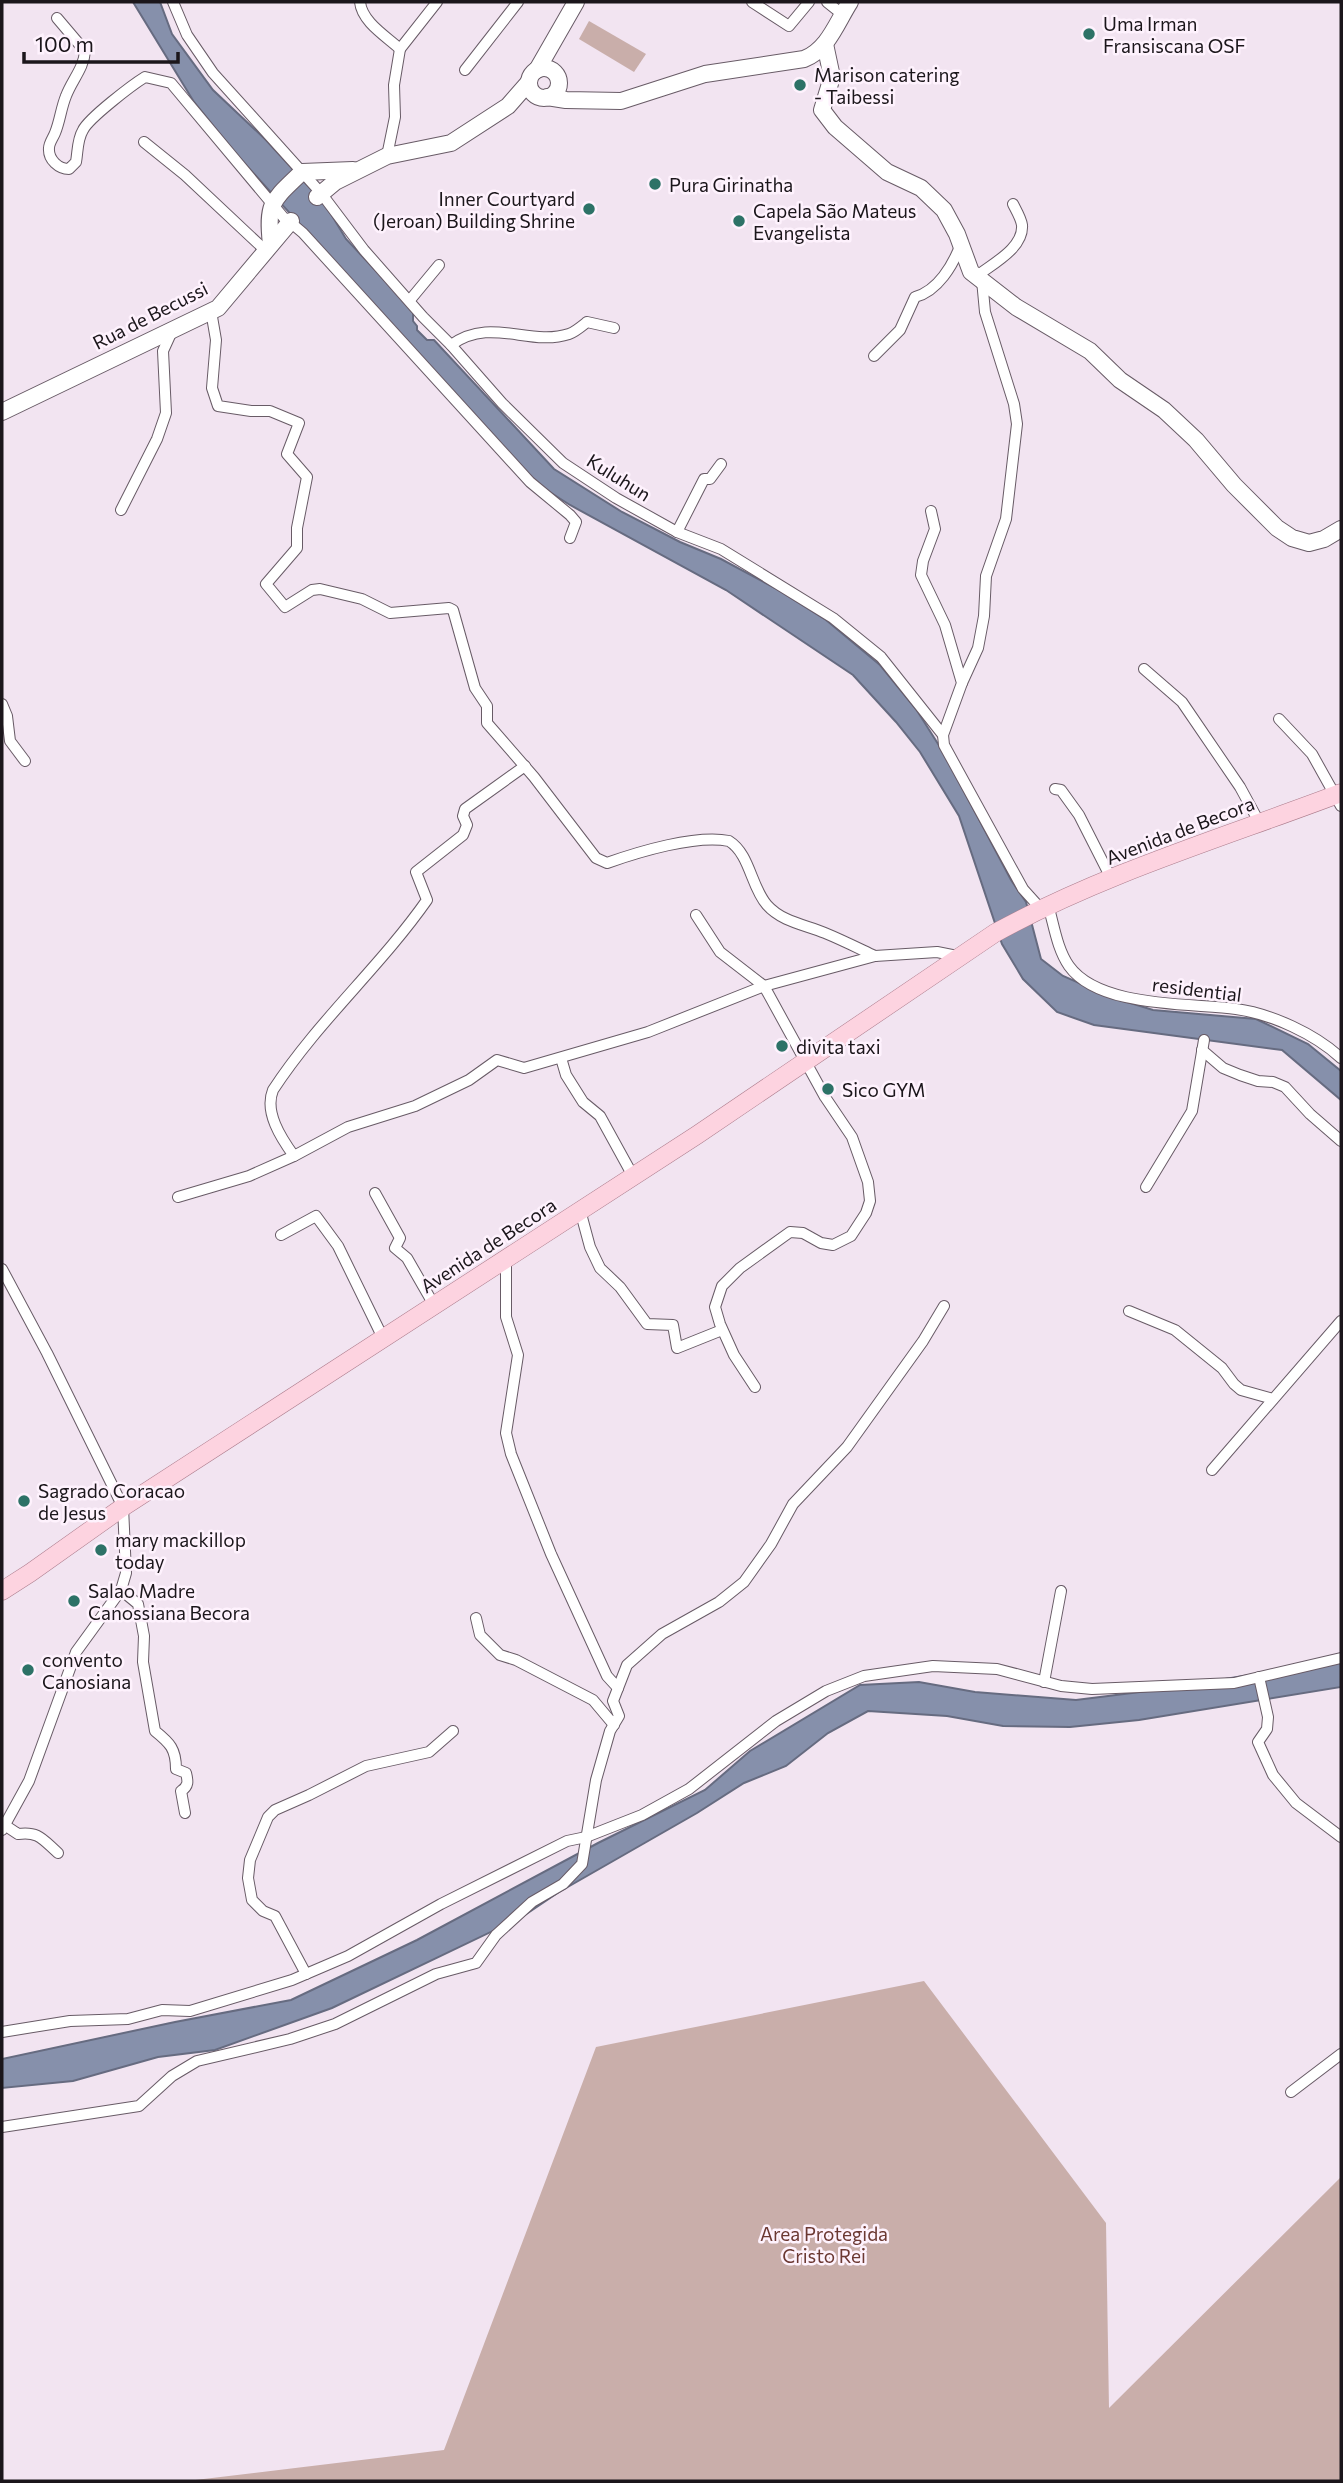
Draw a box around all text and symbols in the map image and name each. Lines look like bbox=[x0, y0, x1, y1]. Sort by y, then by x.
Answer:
place label: Uma Irman Fransiscana OSF bbox=[1103, 12, 1245, 57]
scale bar bbox=[24, 21, 178, 65]
marker: Uma Irman Fransiscana OSF bbox=[1081, 26, 1097, 42]
text: 100 m bbox=[35, 31, 94, 56]
place label: Marison catering - Taibessi bbox=[814, 63, 960, 108]
marker: Marison catering - Taibessi bbox=[792, 77, 808, 93]
place label: Pura Girinatha bbox=[669, 173, 793, 196]
marker: Pura Girinatha bbox=[647, 176, 663, 192]
place label: Inner Courtyard (Jeroan) Building Shrine bbox=[373, 187, 575, 232]
place label: Capela São Mateus Evangelista bbox=[753, 199, 916, 244]
marker: Inner Courtyard (Jeroan) Building Shrine bbox=[581, 201, 597, 217]
marker: Capela São Mateus Evangelista bbox=[731, 213, 747, 229]
street label: Rua de Becussi bbox=[89, 276, 211, 354]
street label: Kuluhun bbox=[583, 448, 655, 506]
street label: Avenida de Becora bbox=[1103, 791, 1257, 869]
street label: residential bbox=[1151, 972, 1243, 1006]
place label: divita taxi bbox=[796, 1035, 881, 1058]
marker: divita taxi bbox=[774, 1038, 790, 1054]
place label: Sico GYM bbox=[842, 1078, 925, 1101]
marker: Sico GYM bbox=[820, 1081, 836, 1097]
street label: Avenida de Becora bbox=[416, 1193, 560, 1297]
place label: Sagrado Coracao de Jesus bbox=[38, 1479, 185, 1524]
marker: Sagrado Coracao de Jesus bbox=[16, 1493, 32, 1509]
place label: mary mackillop today bbox=[115, 1528, 246, 1573]
marker: mary mackillop today bbox=[93, 1542, 109, 1558]
place label: Salao Madre Canossiana Becora bbox=[88, 1579, 250, 1624]
marker: Salao Madre Canossiana Becora bbox=[66, 1593, 82, 1609]
place label: convento Canosiana bbox=[42, 1648, 131, 1693]
marker: convento Canosiana bbox=[20, 1662, 36, 1678]
park label: Area Protegida Cristo Rei bbox=[760, 2222, 888, 2267]

